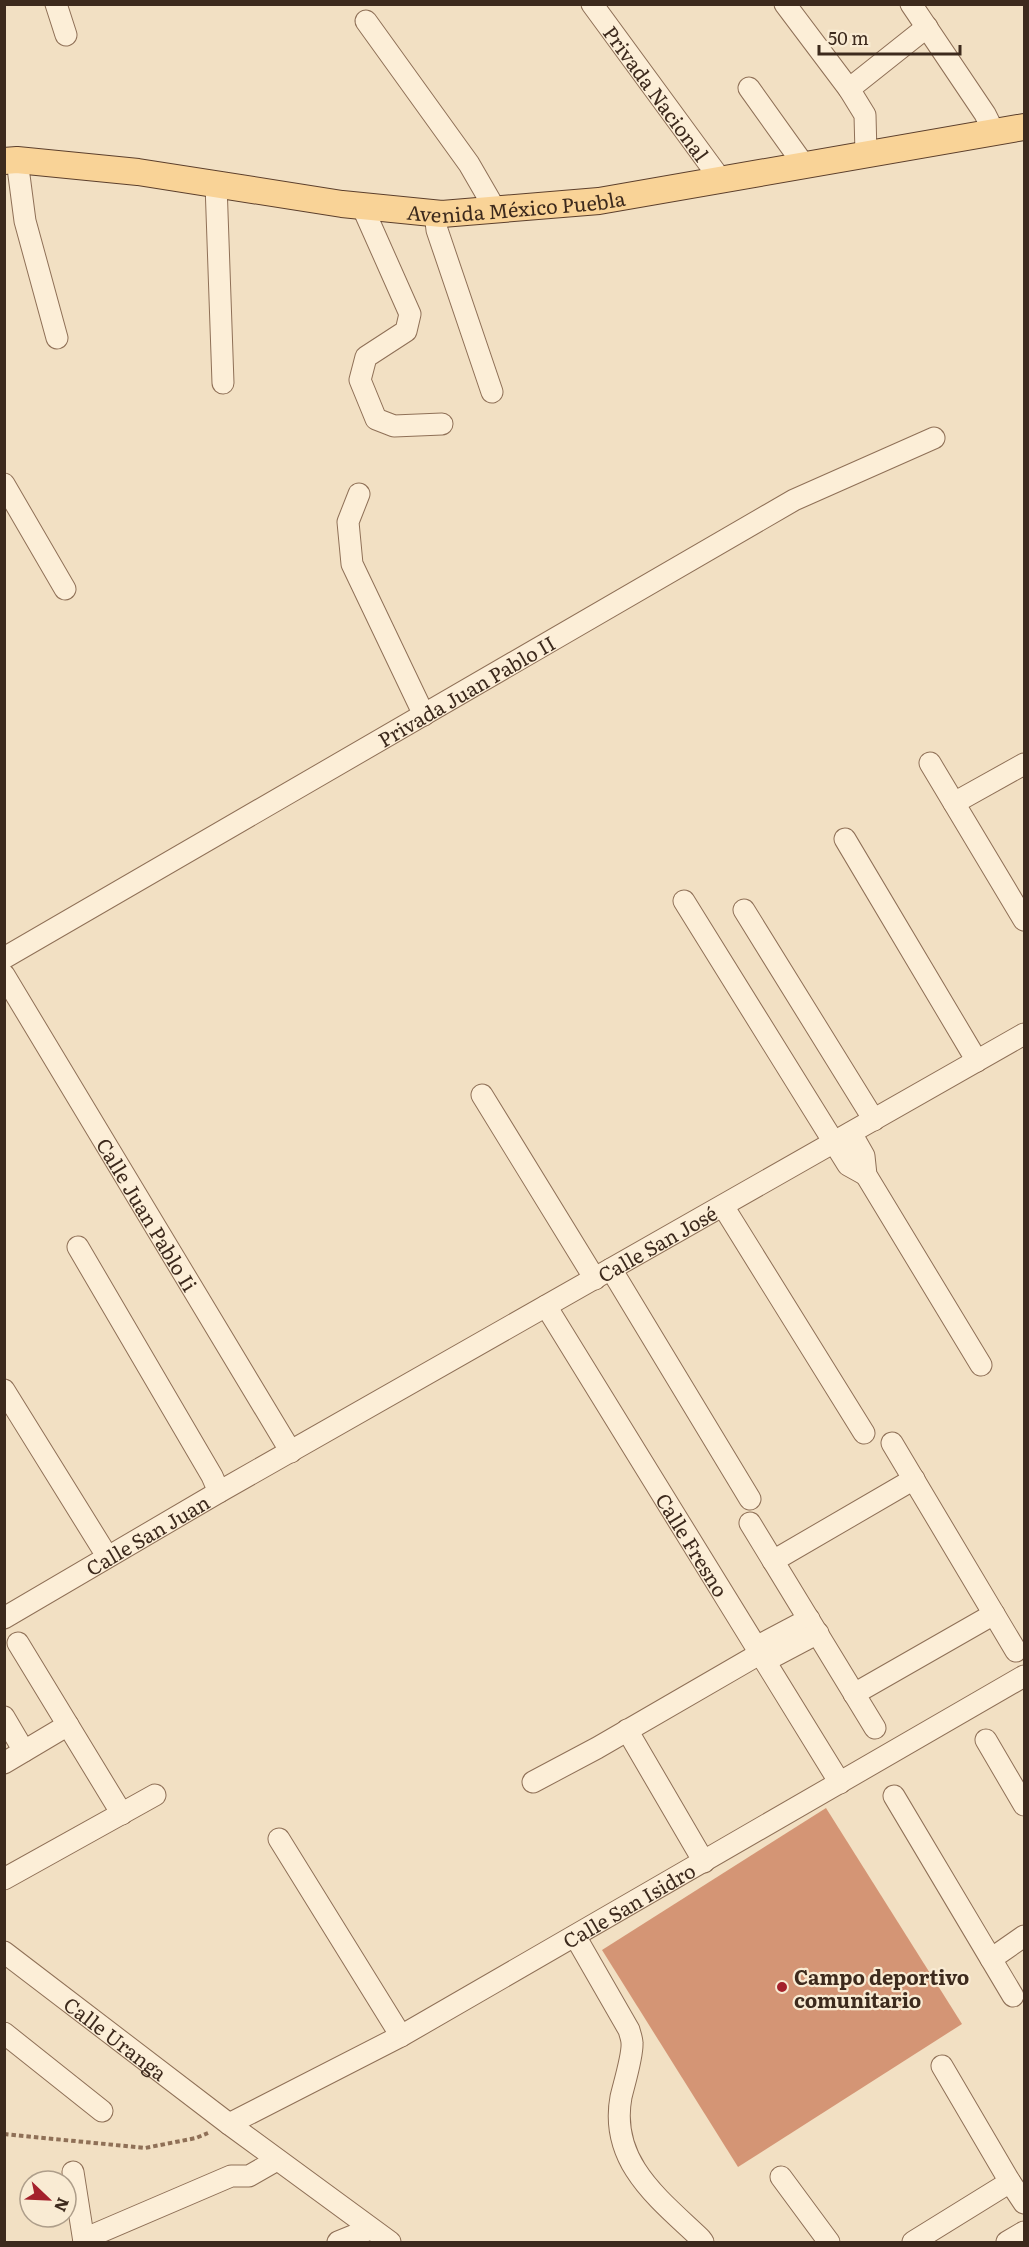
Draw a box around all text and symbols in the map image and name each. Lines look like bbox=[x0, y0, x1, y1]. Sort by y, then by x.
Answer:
street label: Privada Nacional bbox=[597, 18, 717, 167]
scale bar bbox=[819, 18, 960, 56]
text: 50 m bbox=[828, 24, 869, 51]
street label: Avenida México Puebla bbox=[406, 182, 628, 229]
street label: Privada Juan Pablo II bbox=[372, 627, 560, 753]
street label: Calle Juan Pablo Ii bbox=[90, 1132, 206, 1297]
street label: Calle San José bbox=[592, 1197, 722, 1289]
street label: Calle San Juan bbox=[80, 1486, 215, 1582]
street label: Calle Fresno bbox=[649, 1487, 736, 1602]
street label: Calle San Isidro bbox=[557, 1854, 700, 1955]
place label: Campo deportivo comunitario bbox=[794, 1961, 969, 2014]
marker: Campo deportivo comunitario bbox=[775, 1980, 789, 1994]
street label: Calle Uranga bbox=[58, 1988, 174, 2087]
north arrow bbox=[18, 2169, 78, 2229]
text: N bbox=[49, 2194, 76, 2216]

